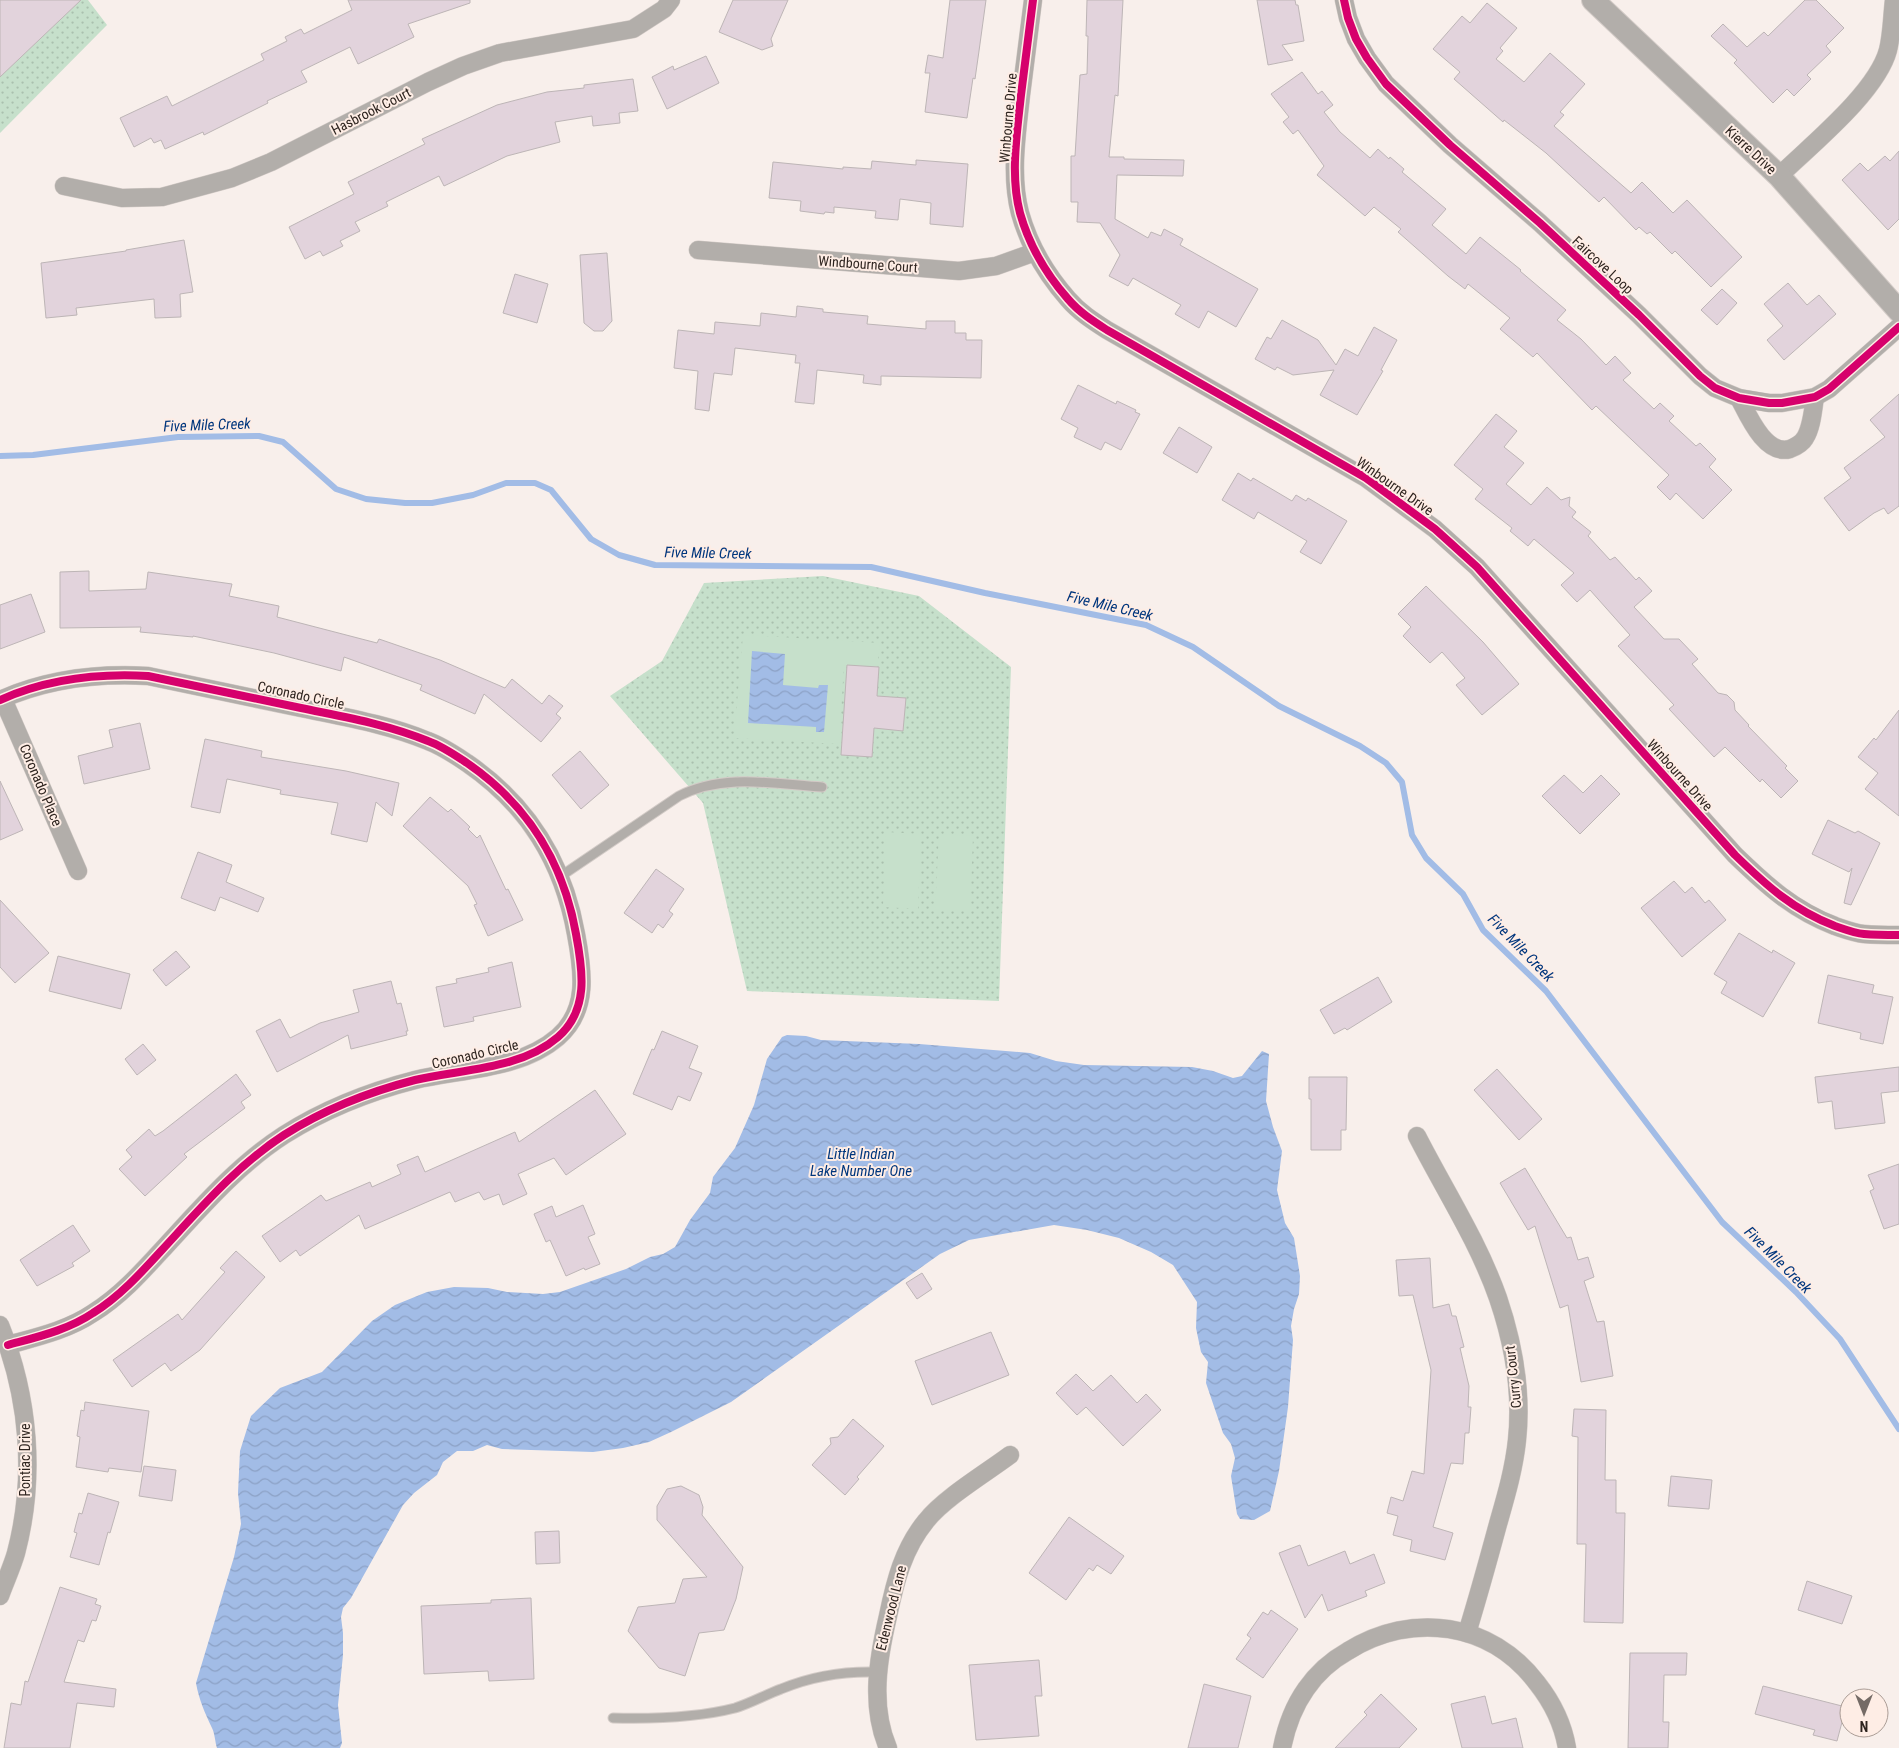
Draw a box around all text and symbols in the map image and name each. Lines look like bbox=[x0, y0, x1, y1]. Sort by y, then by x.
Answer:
street label: Winbourne Drive bbox=[996, 72, 1020, 164]
street label: Hasbrook Court bbox=[329, 84, 413, 138]
street label: Kierre Drive bbox=[1722, 122, 1780, 178]
street label: Faircove Loop bbox=[1569, 233, 1637, 297]
street label: Windbourne Court bbox=[818, 253, 918, 275]
water label: Five Mile Creek bbox=[163, 414, 251, 436]
street label: Winbourne Drive bbox=[1353, 454, 1437, 519]
water label: Five Mile Creek bbox=[664, 543, 752, 563]
water label: Five Mile Creek bbox=[1065, 587, 1155, 625]
street label: Coronado Circle bbox=[256, 678, 346, 712]
street label: Winbourne Drive bbox=[1644, 736, 1716, 814]
street label: Coronado Place bbox=[17, 742, 66, 829]
water label: Five Mile Creek bbox=[1484, 910, 1558, 986]
street label: Coronado Circle bbox=[430, 1036, 520, 1072]
water label: Little Indian Lake Number One bbox=[810, 1145, 912, 1180]
water label: Five Mile Creek bbox=[1741, 1223, 1816, 1298]
street label: Curry Court bbox=[1502, 1345, 1524, 1409]
street label: Pontiac Drive bbox=[17, 1423, 33, 1497]
street label: Edenwood Lane bbox=[873, 1563, 909, 1652]
north arrow bbox=[1839, 1688, 1889, 1738]
text: N bbox=[1860, 1718, 1868, 1734]

